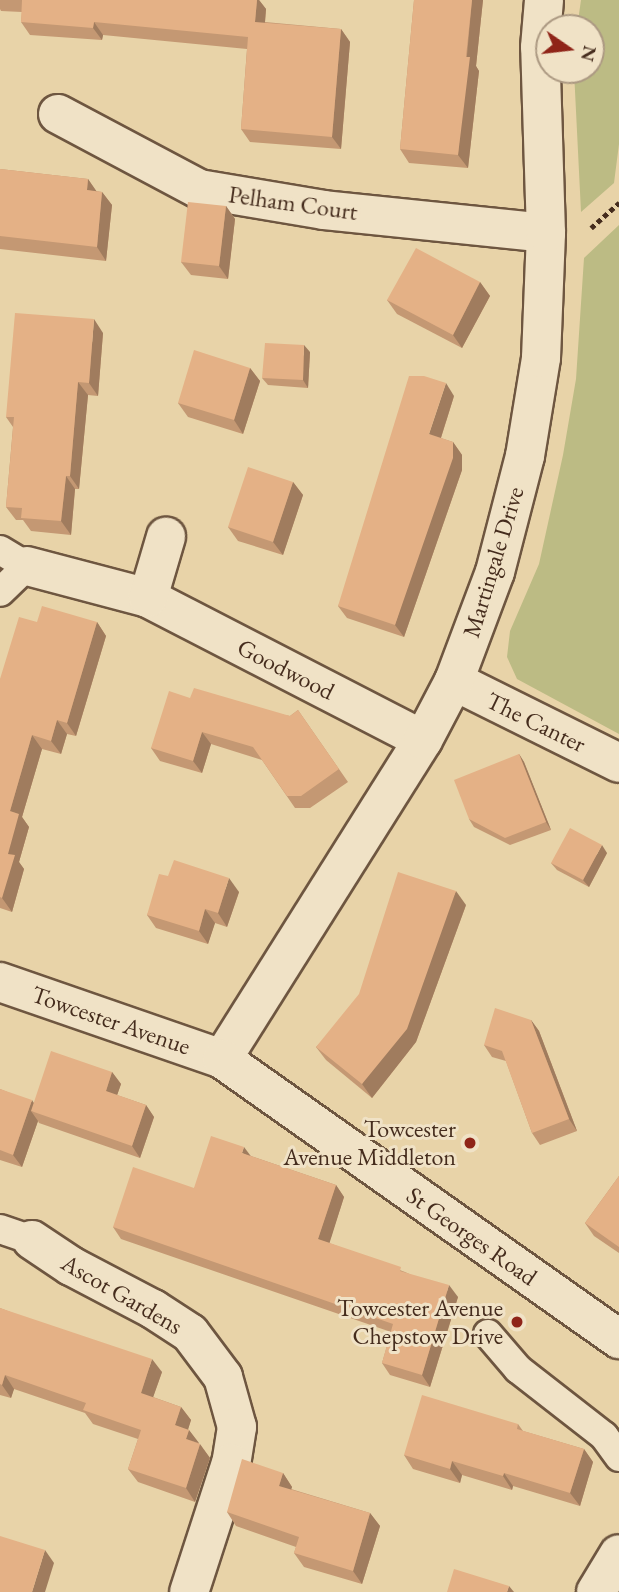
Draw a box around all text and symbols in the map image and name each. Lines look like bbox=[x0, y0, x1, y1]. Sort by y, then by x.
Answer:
north arrow bbox=[535, 14, 605, 84]
text: N bbox=[575, 43, 603, 64]
street label: Pelham Court bbox=[227, 180, 359, 226]
street label: Martingale Drive bbox=[456, 483, 530, 641]
street label: Goodwood bbox=[233, 632, 339, 706]
street label: The Canter bbox=[482, 686, 590, 758]
street label: Towcester Avenue bbox=[28, 979, 194, 1061]
place label: Towcester Avenue Middleton bbox=[283, 1115, 456, 1171]
marker: Towcester Avenue Middleton bbox=[462, 1135, 478, 1151]
street label: St Georges Road bbox=[401, 1180, 543, 1292]
street label: Ascot Gardens bbox=[56, 1248, 188, 1340]
place label: Towcester Avenue Chepstow Drive bbox=[337, 1294, 503, 1350]
marker: Towcester Avenue Chepstow Drive bbox=[509, 1314, 525, 1330]

